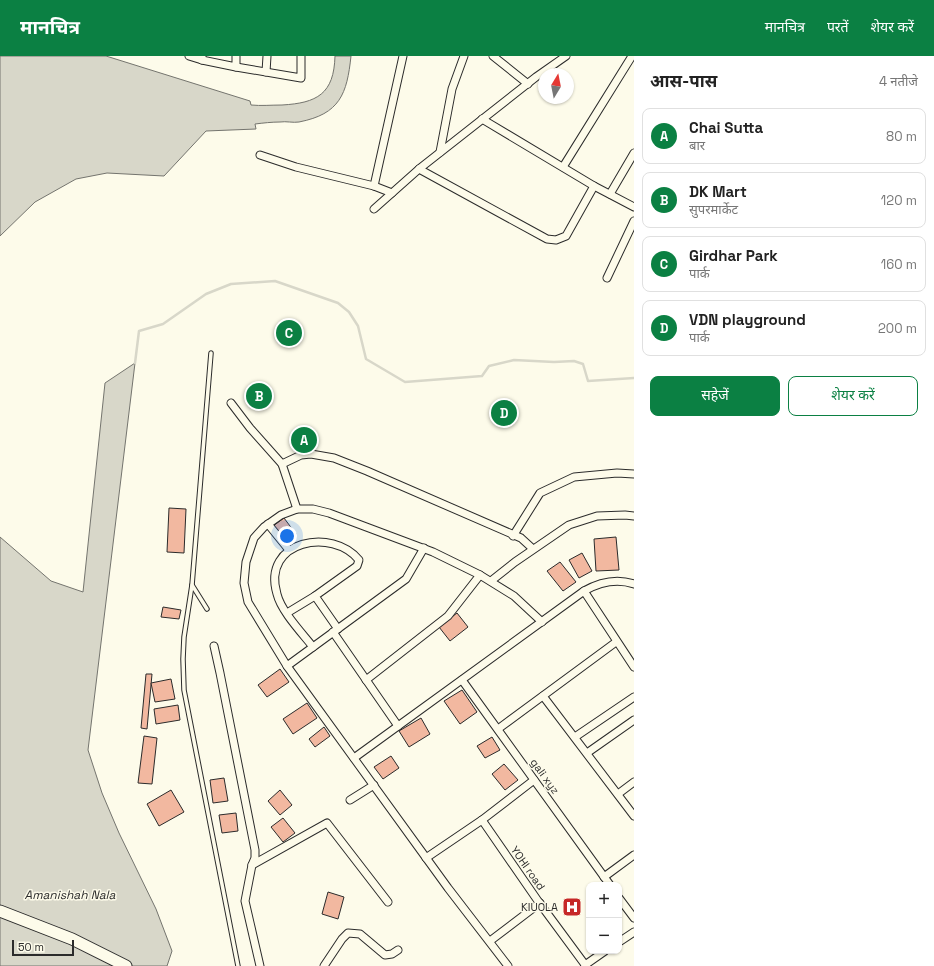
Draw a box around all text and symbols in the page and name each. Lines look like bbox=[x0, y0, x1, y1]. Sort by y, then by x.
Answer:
text: मानचित्र bbox=[20, 15, 80, 40]
text: मानचित्र bbox=[765, 18, 805, 36]
text: परतें bbox=[827, 18, 849, 36]
text: शेयर करें bbox=[871, 18, 914, 36]
north arrow bbox=[538, 68, 574, 104]
text: आस-पास bbox=[650, 70, 717, 92]
text: 4 नतीजे bbox=[879, 73, 918, 90]
text: Chai Sutta bbox=[689, 118, 763, 137]
text: A bbox=[660, 128, 668, 145]
text: 80 m bbox=[886, 128, 917, 145]
text: बार bbox=[689, 137, 705, 154]
text: DK Mart bbox=[689, 182, 747, 201]
text: B bbox=[660, 192, 668, 209]
text: 120 m bbox=[881, 192, 917, 209]
text: सुपरमार्केट bbox=[689, 201, 738, 218]
text: Girdhar Park bbox=[689, 246, 778, 265]
text: C bbox=[660, 256, 668, 273]
text: 160 m bbox=[881, 256, 917, 273]
text: पार्क bbox=[689, 265, 710, 282]
text: VDN playground bbox=[689, 310, 806, 329]
pin: C bbox=[276, 318, 302, 348]
text: D bbox=[660, 320, 668, 337]
text: 200 m bbox=[878, 320, 917, 337]
text: पार्क bbox=[689, 329, 710, 346]
button: सहेजें bbox=[650, 376, 780, 416]
button: शेयर करें bbox=[788, 376, 918, 416]
pin: B bbox=[246, 381, 272, 411]
pin: D bbox=[491, 398, 517, 428]
pin: A bbox=[291, 425, 317, 455]
your location bbox=[277, 526, 297, 546]
street label: gali xyz bbox=[527, 755, 563, 797]
street label: YOHI road bbox=[508, 843, 548, 893]
map controls bbox=[586, 882, 622, 954]
button: + bbox=[586, 882, 622, 918]
water label: Amanishah Nala bbox=[25, 887, 115, 903]
hospital icon: KIUOLA bbox=[561, 896, 583, 918]
place label: KIUOLA bbox=[521, 900, 558, 914]
button: − bbox=[586, 918, 622, 954]
scale bar bbox=[12, 938, 74, 957]
text: 50 m bbox=[18, 940, 44, 954]

